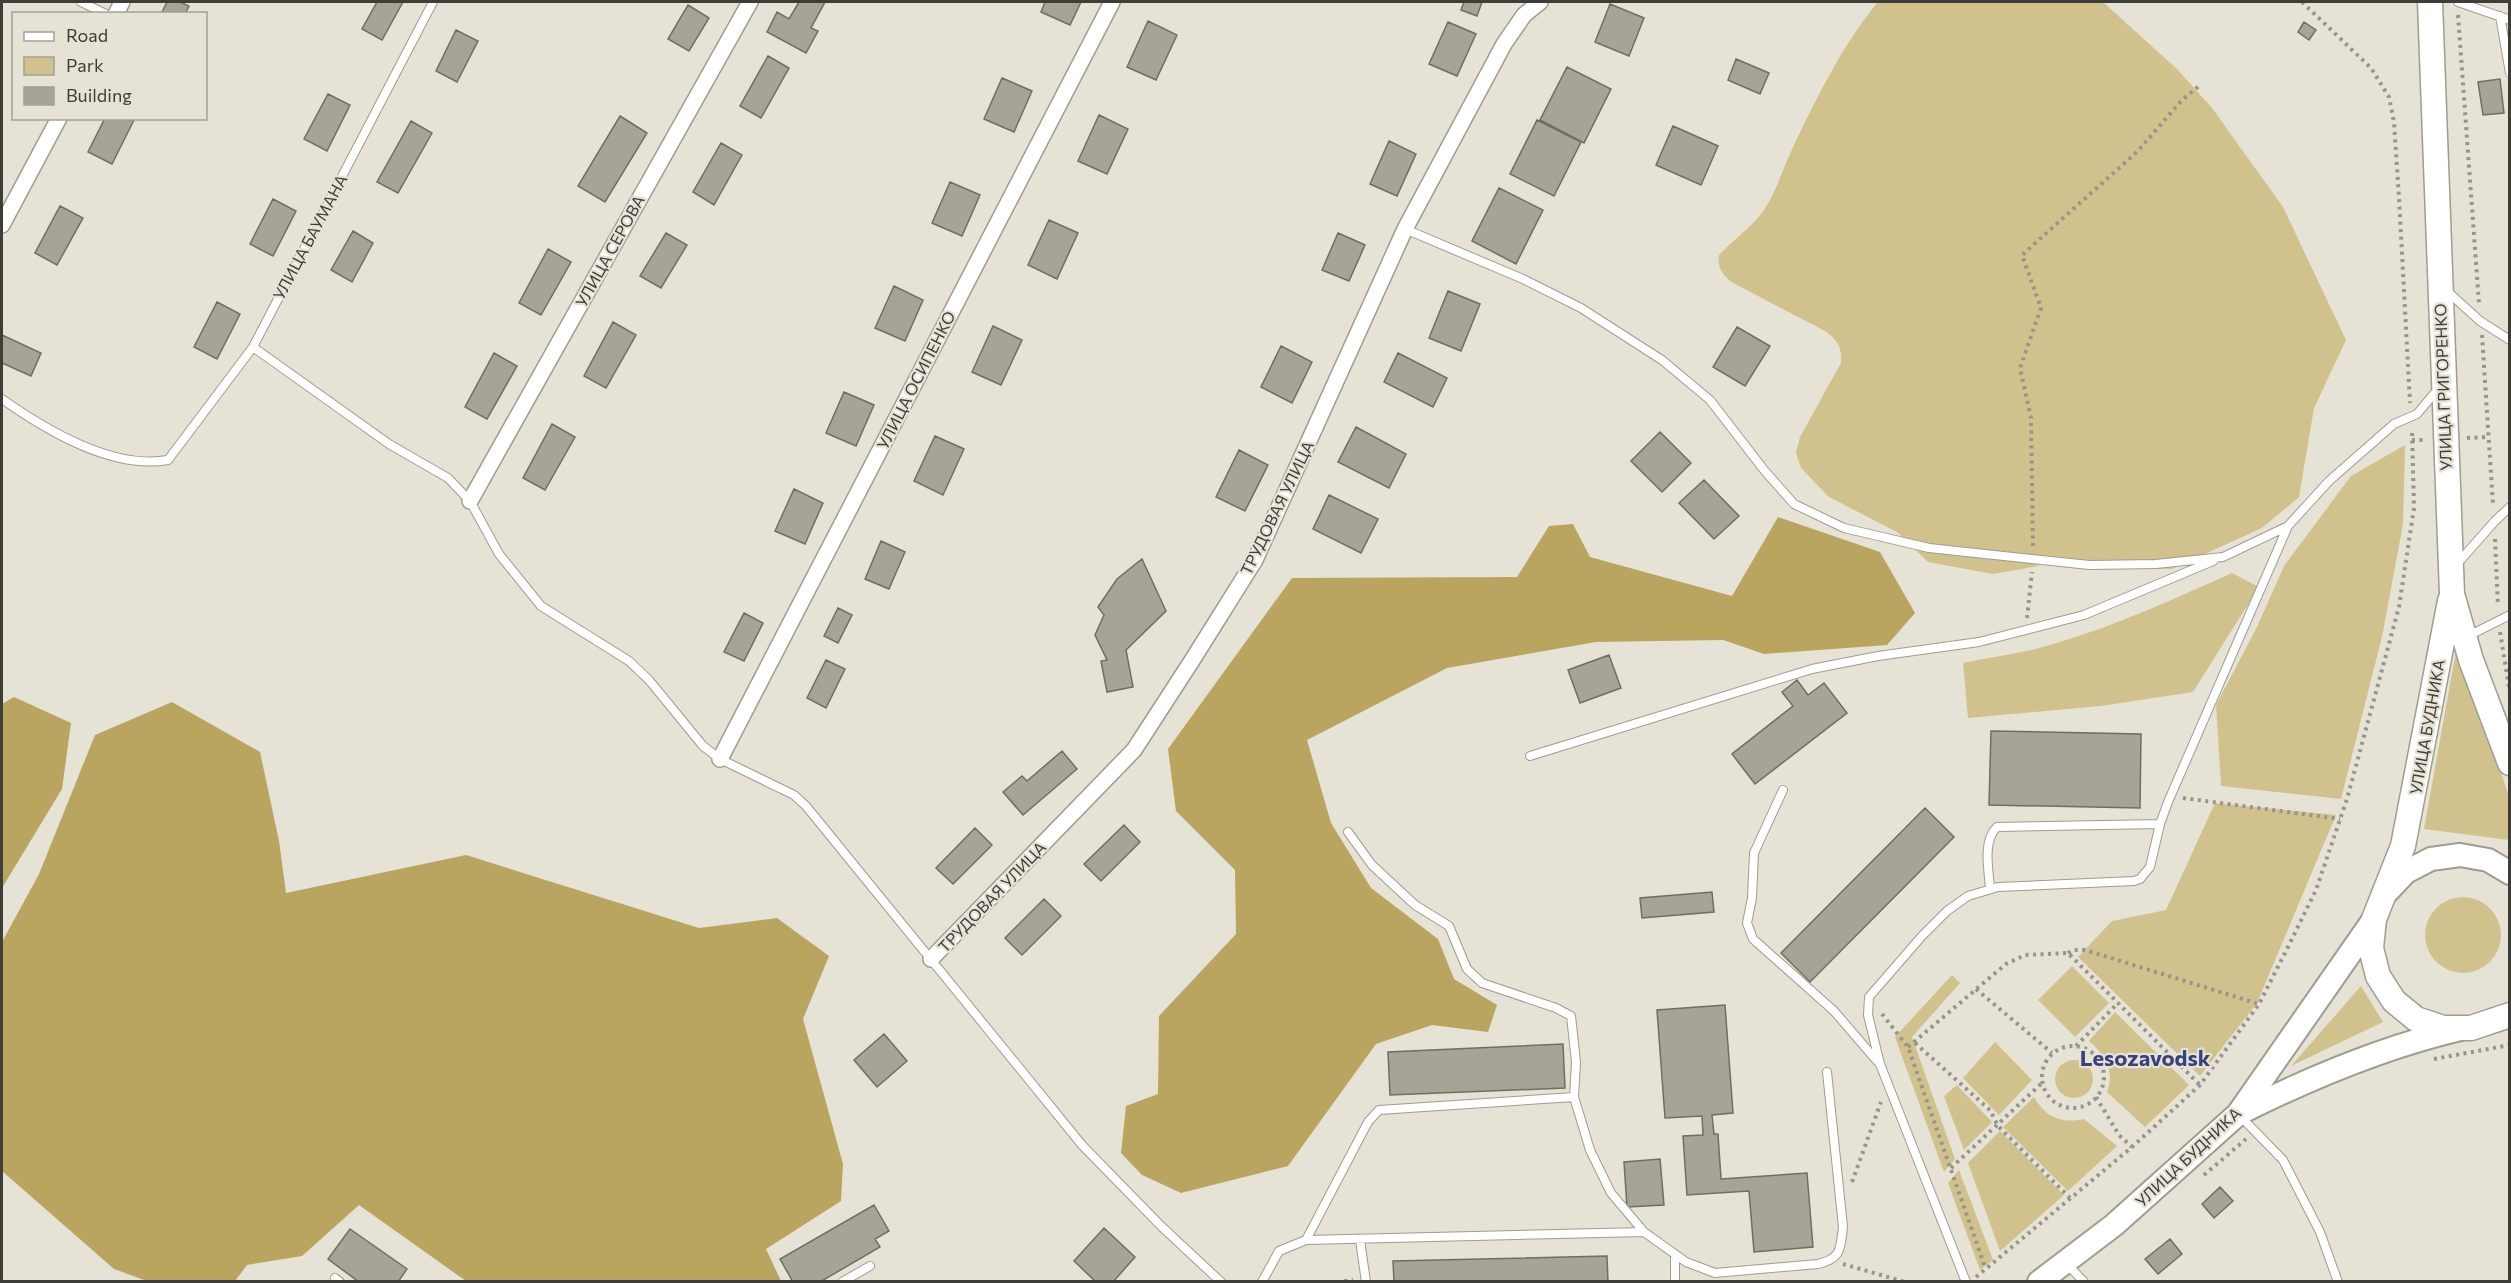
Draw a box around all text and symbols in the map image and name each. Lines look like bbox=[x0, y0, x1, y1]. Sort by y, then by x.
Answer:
legend bbox=[12, 12, 207, 120]
text: Road bbox=[66, 24, 108, 46]
text: Park bbox=[66, 54, 104, 76]
text: Building bbox=[66, 84, 132, 106]
street label: УЛИЦА БАУМАНА bbox=[269, 171, 351, 303]
street label: УЛИЦА СЕРОВА bbox=[571, 192, 648, 310]
street label: УЛИЦА ГРИГОРЕНКО bbox=[2430, 303, 2455, 471]
street label: УЛИЦА ОСИПЕНКО bbox=[872, 307, 959, 452]
street label: ТРУДОВАЯ УЛИЦА bbox=[1236, 438, 1317, 578]
street label: УЛИЦА БУДНИКА bbox=[2405, 658, 2448, 796]
street label: ТРУДОВАЯ УЛИЦА bbox=[934, 837, 1049, 956]
district label: Lesozavodsk bbox=[2080, 1044, 2211, 1071]
street label: УЛИЦА БУДНИКА bbox=[2131, 1103, 2244, 1210]

